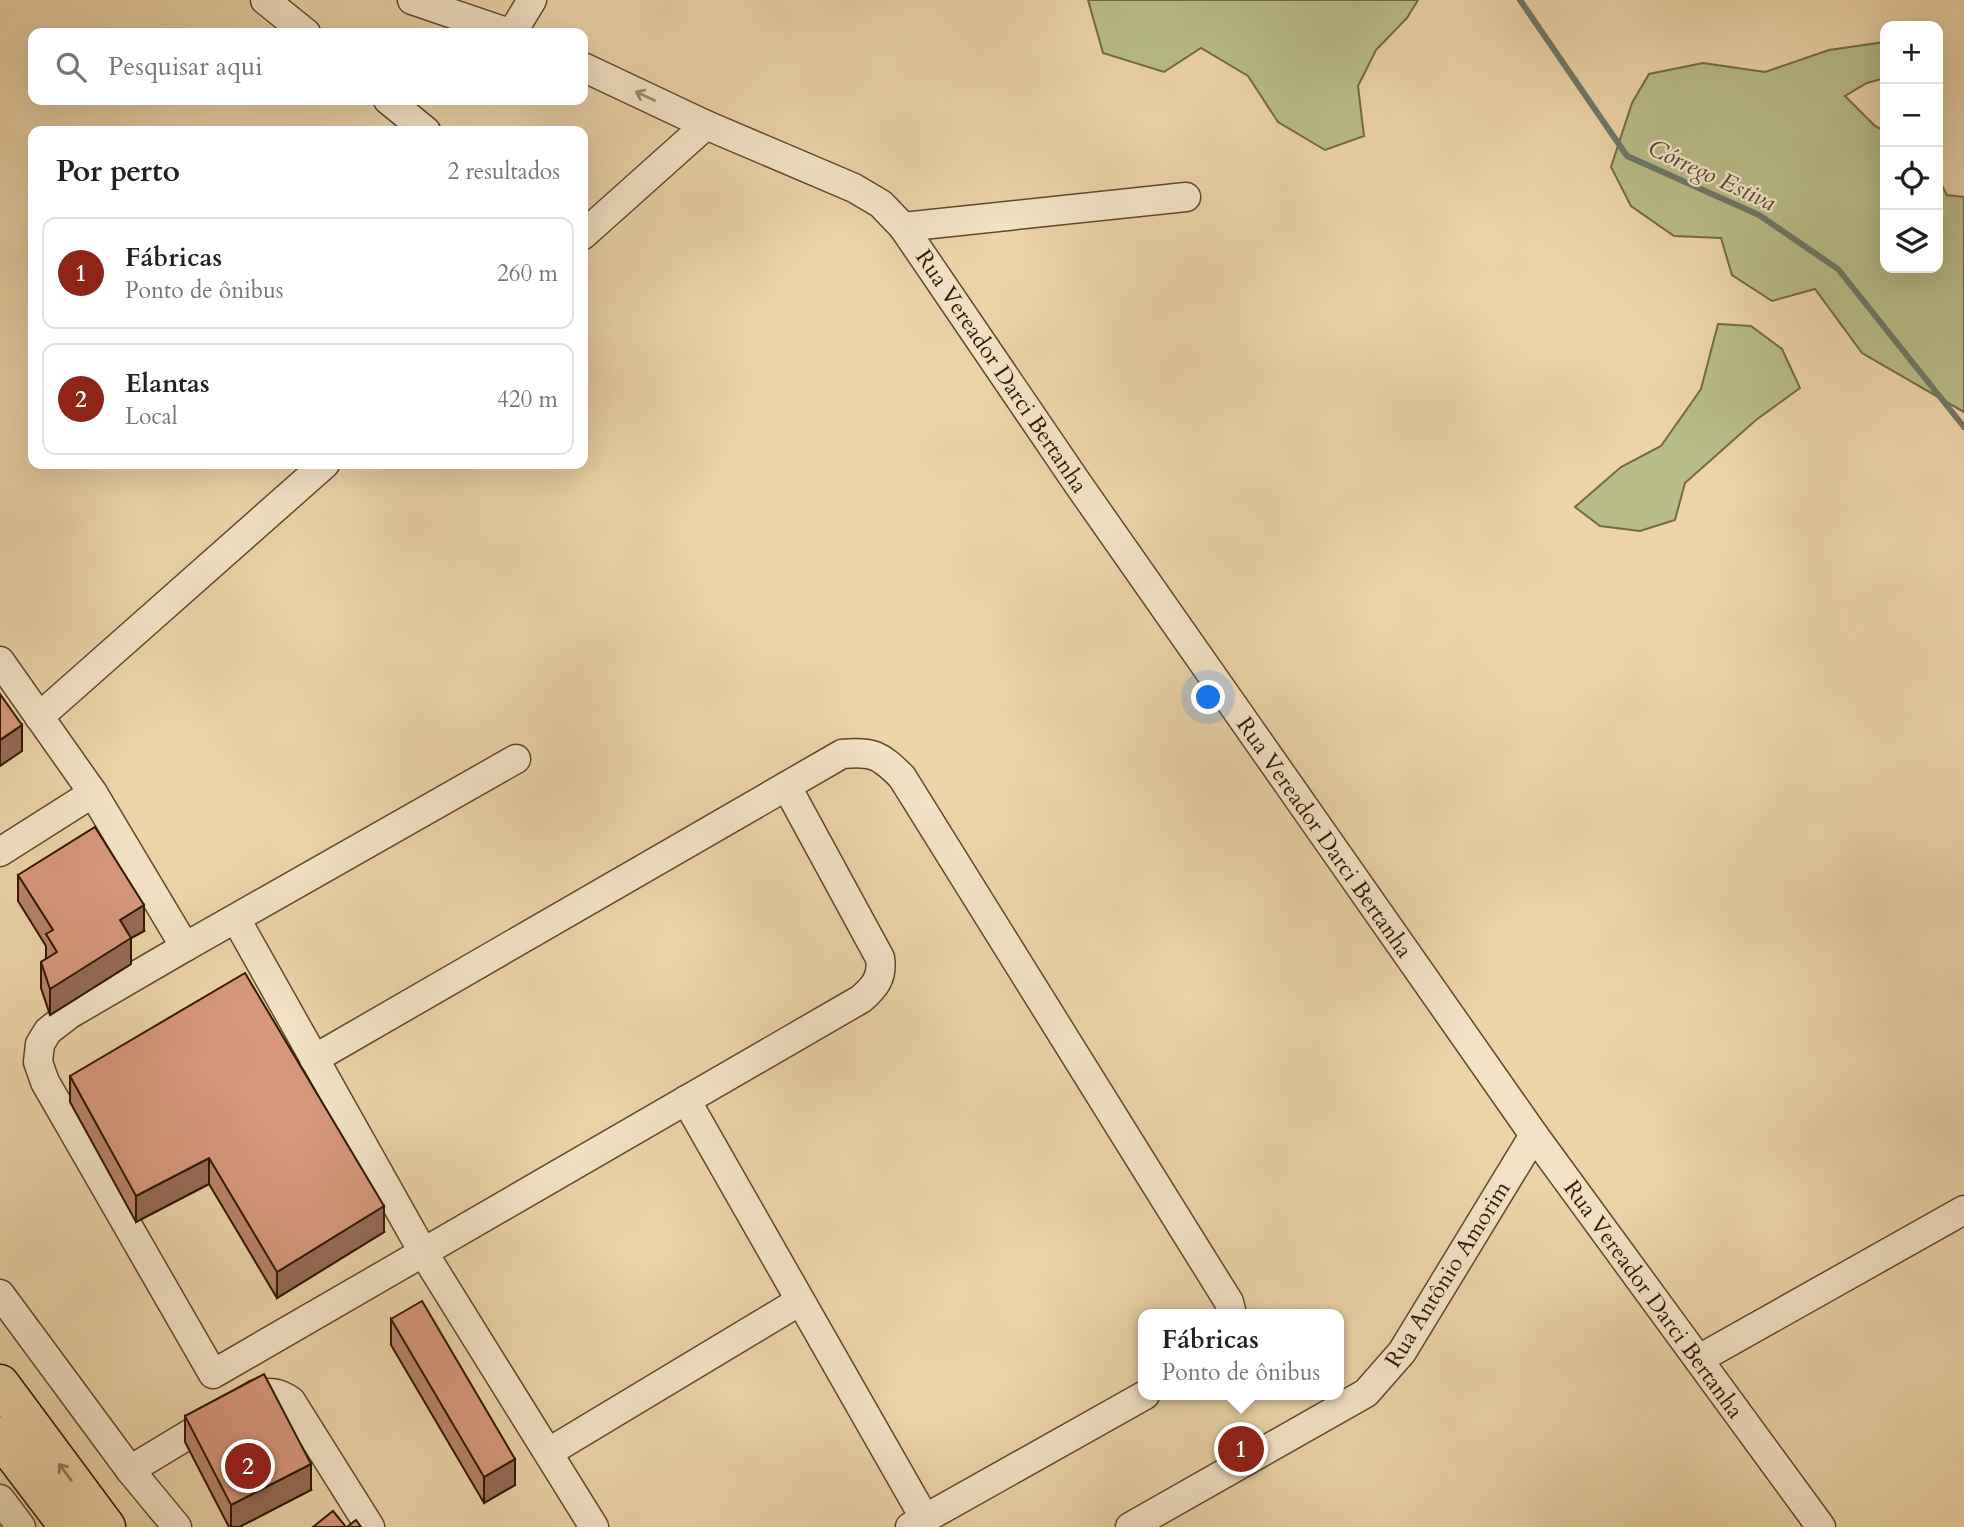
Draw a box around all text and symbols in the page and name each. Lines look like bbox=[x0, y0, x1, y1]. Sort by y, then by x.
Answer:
map controls bbox=[1880, 21, 1943, 273]
button: + bbox=[1880, 21, 1943, 84]
search box bbox=[28, 28, 588, 105]
icon: search bbox=[52, 48, 90, 86]
text: Pesquisar aqui bbox=[108, 49, 263, 84]
button: − bbox=[1880, 84, 1943, 147]
one-way arrow bbox=[634, 89, 656, 102]
water label: Córrego Estiva bbox=[1643, 131, 1781, 220]
button: locate bbox=[1880, 147, 1943, 210]
text: Por perto bbox=[56, 151, 180, 192]
text: 2 resultados bbox=[447, 156, 560, 187]
button: layers bbox=[1880, 210, 1943, 273]
text: Fábricas bbox=[125, 240, 222, 275]
street label: Rua Vereador Darci Bertanha bbox=[908, 243, 1095, 499]
text: 1 bbox=[75, 258, 87, 289]
text: 260 m bbox=[497, 258, 558, 289]
text: Ponto de ônibus bbox=[125, 275, 283, 306]
text: Elantas bbox=[125, 366, 210, 401]
text: 2 bbox=[75, 384, 87, 415]
text: 420 m bbox=[497, 384, 558, 415]
text: Local bbox=[125, 401, 178, 432]
your location bbox=[1191, 680, 1225, 714]
street label: Rua Vereador Darci Bertanha bbox=[1229, 711, 1420, 964]
street label: Rua Vereador Darci Bertanha bbox=[1557, 1174, 1751, 1425]
street label: Rua Antônio Amorim bbox=[1377, 1175, 1518, 1373]
popup bbox=[1138, 1309, 1344, 1400]
text: Fábricas bbox=[1162, 1322, 1259, 1357]
text: Ponto de ônibus bbox=[1162, 1357, 1320, 1388]
pin: 1 bbox=[1218, 1423, 1264, 1475]
pin: 2 bbox=[225, 1440, 271, 1492]
one-way arrow bbox=[58, 1463, 73, 1482]

